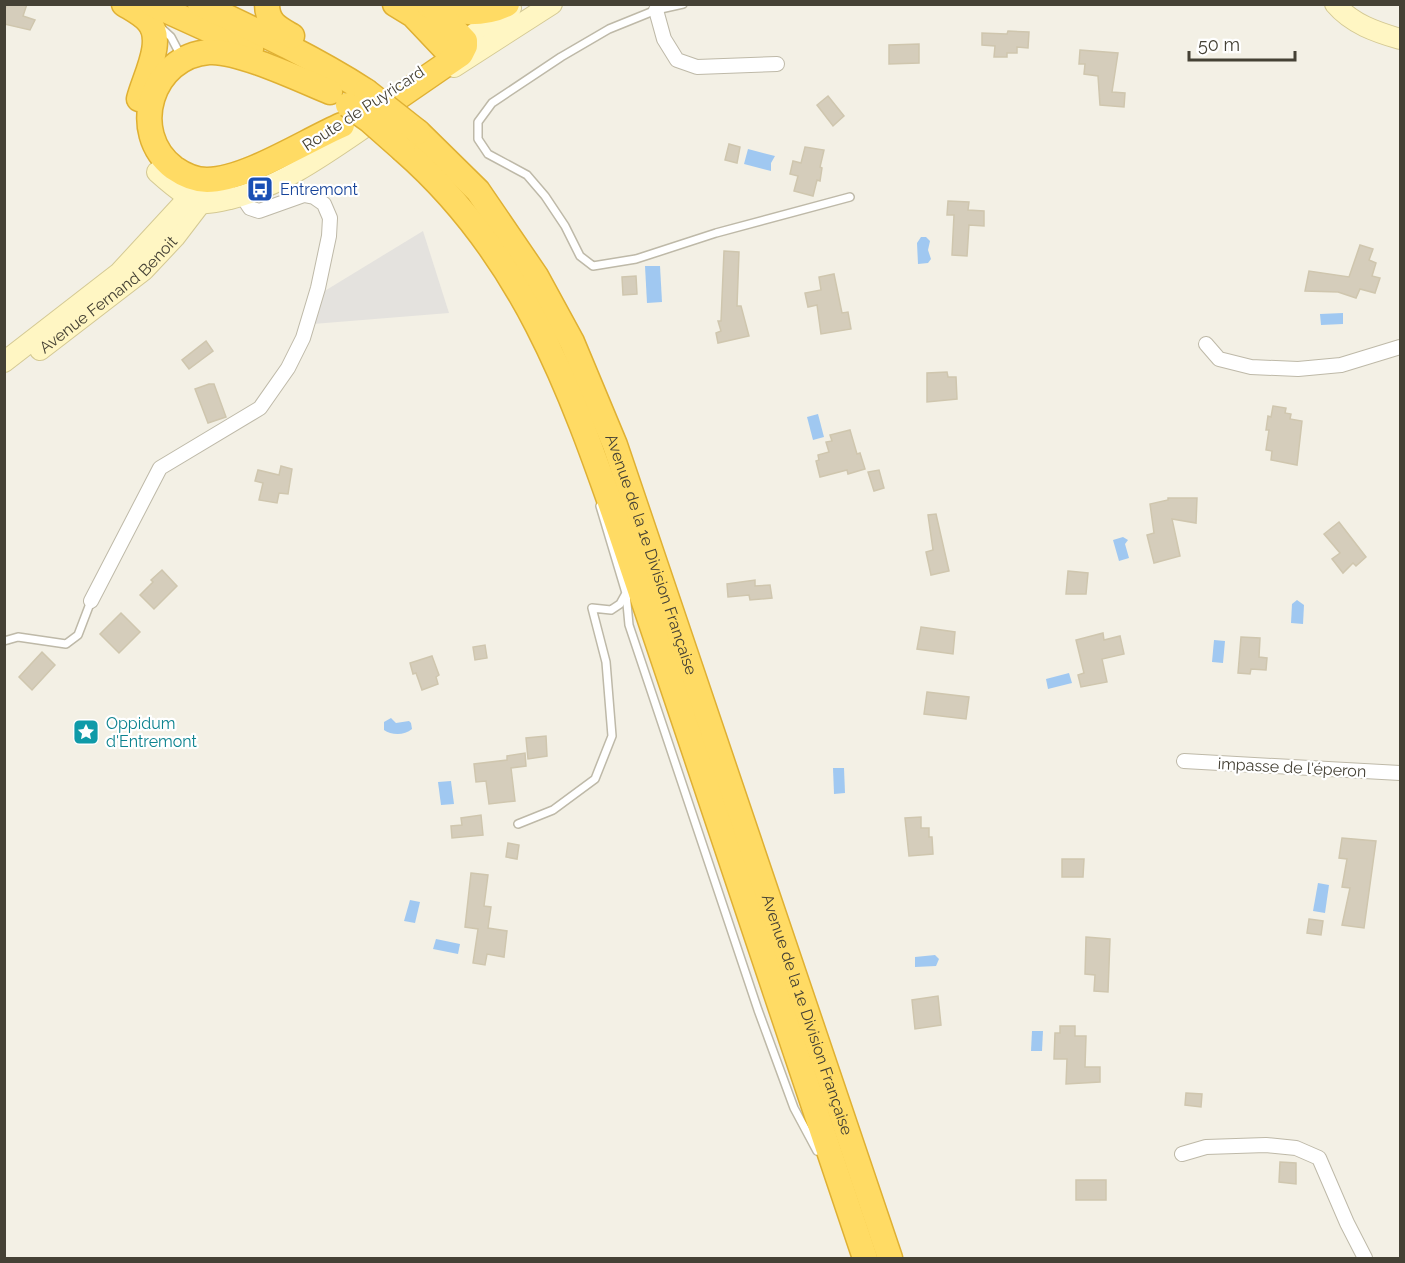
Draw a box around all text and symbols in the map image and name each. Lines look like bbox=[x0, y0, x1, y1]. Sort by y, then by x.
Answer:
scale bar bbox=[1189, 24, 1296, 62]
text: 50 m bbox=[1198, 34, 1240, 55]
street label: Route de Puyricard bbox=[299, 62, 428, 155]
bus stop icon: Entremont bbox=[245, 174, 275, 204]
place label: Entremont bbox=[280, 180, 358, 199]
street label: Avenue Fernand Benoit bbox=[36, 232, 182, 357]
street label: Avenue de la 1e Division Française bbox=[601, 431, 701, 677]
place label: Oppidum d'Entremont bbox=[106, 714, 198, 751]
place icon: Oppidum d'Entremont bbox=[71, 717, 101, 747]
street label: impasse de l'éperon bbox=[1217, 754, 1367, 781]
street label: Avenue de la 1e Division Française bbox=[758, 892, 857, 1138]

